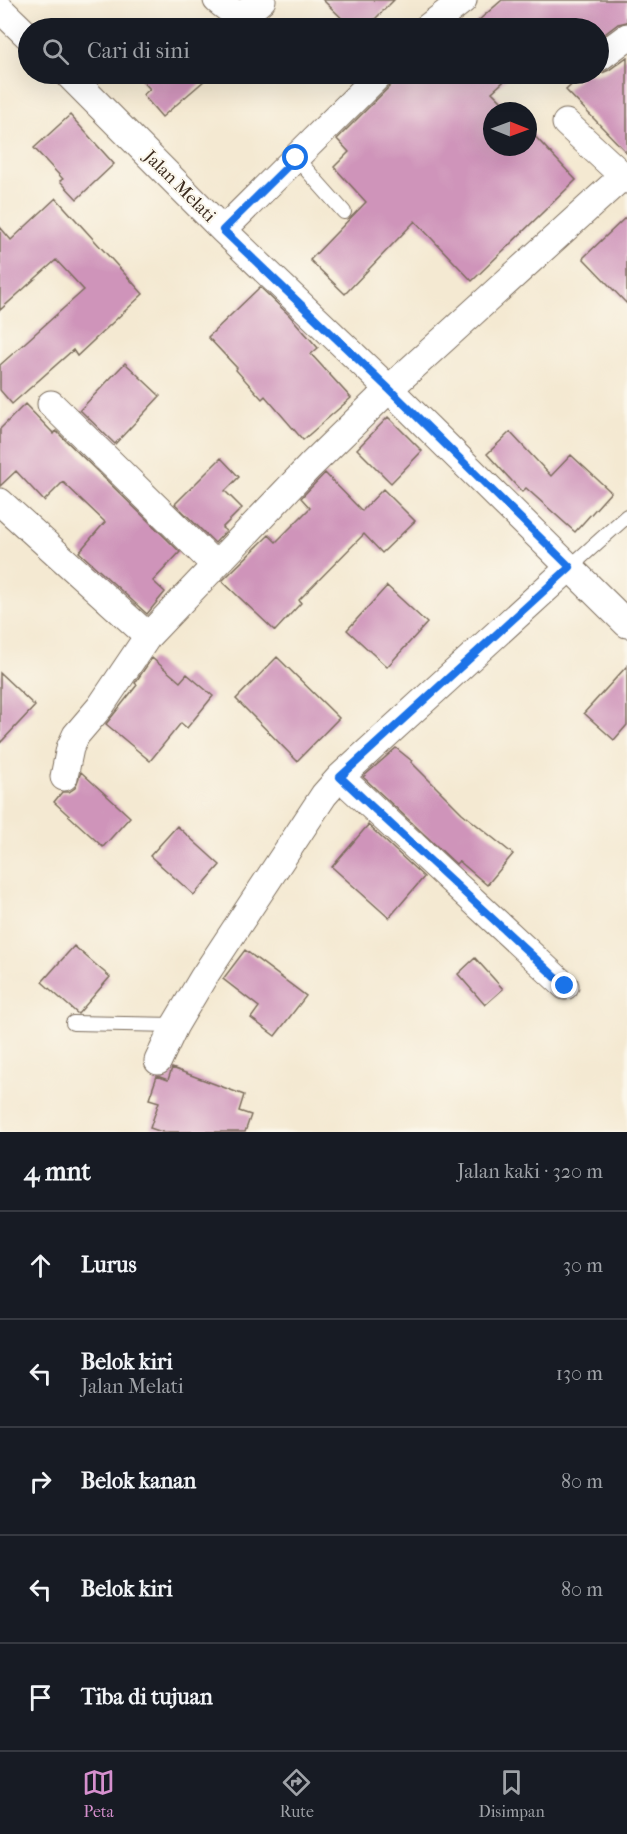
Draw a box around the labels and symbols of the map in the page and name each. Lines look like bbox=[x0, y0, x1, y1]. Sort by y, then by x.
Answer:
north arrow bbox=[483, 102, 537, 156]
route start bbox=[282, 144, 308, 170]
street label: Jalan Melati bbox=[138, 145, 220, 227]
route end bbox=[551, 972, 577, 998]

